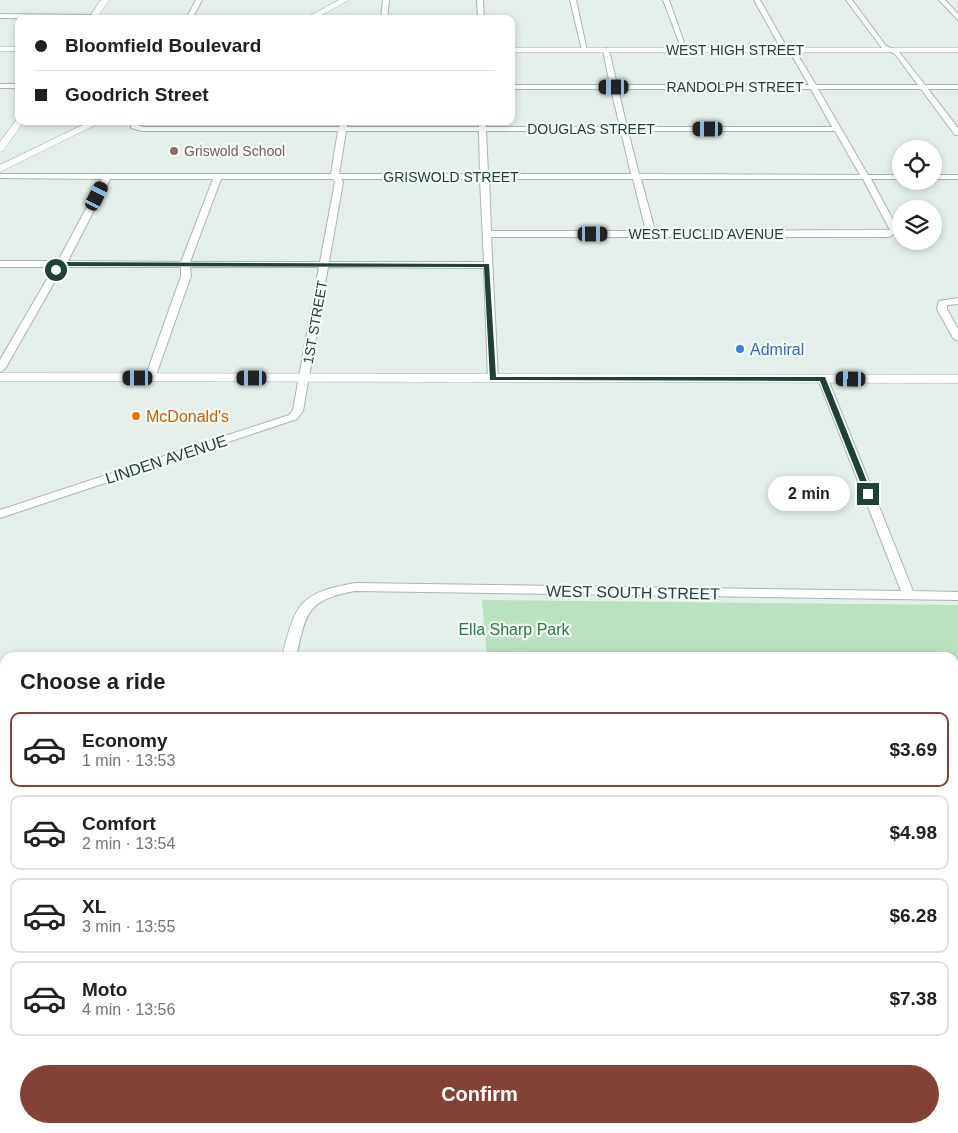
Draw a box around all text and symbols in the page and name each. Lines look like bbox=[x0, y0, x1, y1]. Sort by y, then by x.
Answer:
text: Bloomfield Boulevard bbox=[65, 35, 261, 56]
street label: WEST HIGH STREET bbox=[666, 42, 805, 58]
street label: RANDOLPH STREET bbox=[667, 79, 804, 95]
car bbox=[599, 80, 629, 95]
text: Goodrich Street bbox=[65, 84, 209, 105]
street label: DOUGLAS STREET bbox=[527, 121, 655, 137]
car bbox=[693, 122, 723, 137]
map controls bbox=[892, 140, 942, 250]
button: locate bbox=[892, 140, 942, 190]
place label: Griswold School bbox=[184, 143, 285, 159]
marker: Griswold School bbox=[168, 145, 180, 157]
street label: GRISWOLD STREET bbox=[383, 169, 519, 185]
car bbox=[83, 179, 110, 213]
button: layers bbox=[892, 200, 942, 250]
street label: WEST EUCLID AVENUE bbox=[628, 226, 784, 242]
car bbox=[578, 227, 608, 242]
route start bbox=[45, 259, 67, 281]
street label: 1ST STREET bbox=[300, 279, 330, 365]
place label: Admiral bbox=[750, 341, 804, 358]
marker: Admiral bbox=[734, 343, 746, 355]
car bbox=[123, 371, 153, 386]
car bbox=[237, 371, 267, 386]
car bbox=[835, 371, 866, 387]
place label: McDonald's bbox=[146, 408, 229, 425]
marker: McDonald's bbox=[130, 410, 142, 422]
street label: LINDEN AVENUE bbox=[103, 432, 229, 487]
callout: 2 min bbox=[768, 476, 850, 512]
route end bbox=[857, 483, 879, 505]
text: 2 min bbox=[788, 485, 830, 502]
street label: WEST SOUTH STREET bbox=[546, 582, 720, 603]
park label: Ella Sharp Park bbox=[458, 621, 571, 638]
text: Choose a ride bbox=[20, 669, 165, 694]
icon: car bbox=[22, 727, 67, 772]
text: Economy bbox=[82, 730, 168, 751]
text: $3.69 bbox=[889, 739, 937, 760]
text: 1 min · 13:53 bbox=[82, 752, 175, 769]
icon: car bbox=[22, 810, 67, 855]
text: Comfort bbox=[82, 813, 156, 834]
text: $4.98 bbox=[889, 822, 937, 843]
text: 2 min · 13:54 bbox=[82, 835, 175, 852]
icon: car bbox=[22, 893, 67, 938]
text: XL bbox=[82, 896, 106, 917]
text: $6.28 bbox=[889, 905, 937, 926]
text: 3 min · 13:55 bbox=[82, 918, 175, 935]
icon: car bbox=[22, 976, 67, 1021]
text: Moto bbox=[82, 979, 127, 1000]
text: $7.38 bbox=[889, 988, 937, 1009]
text: 4 min · 13:56 bbox=[82, 1001, 175, 1018]
button: Confirm bbox=[20, 1065, 939, 1123]

